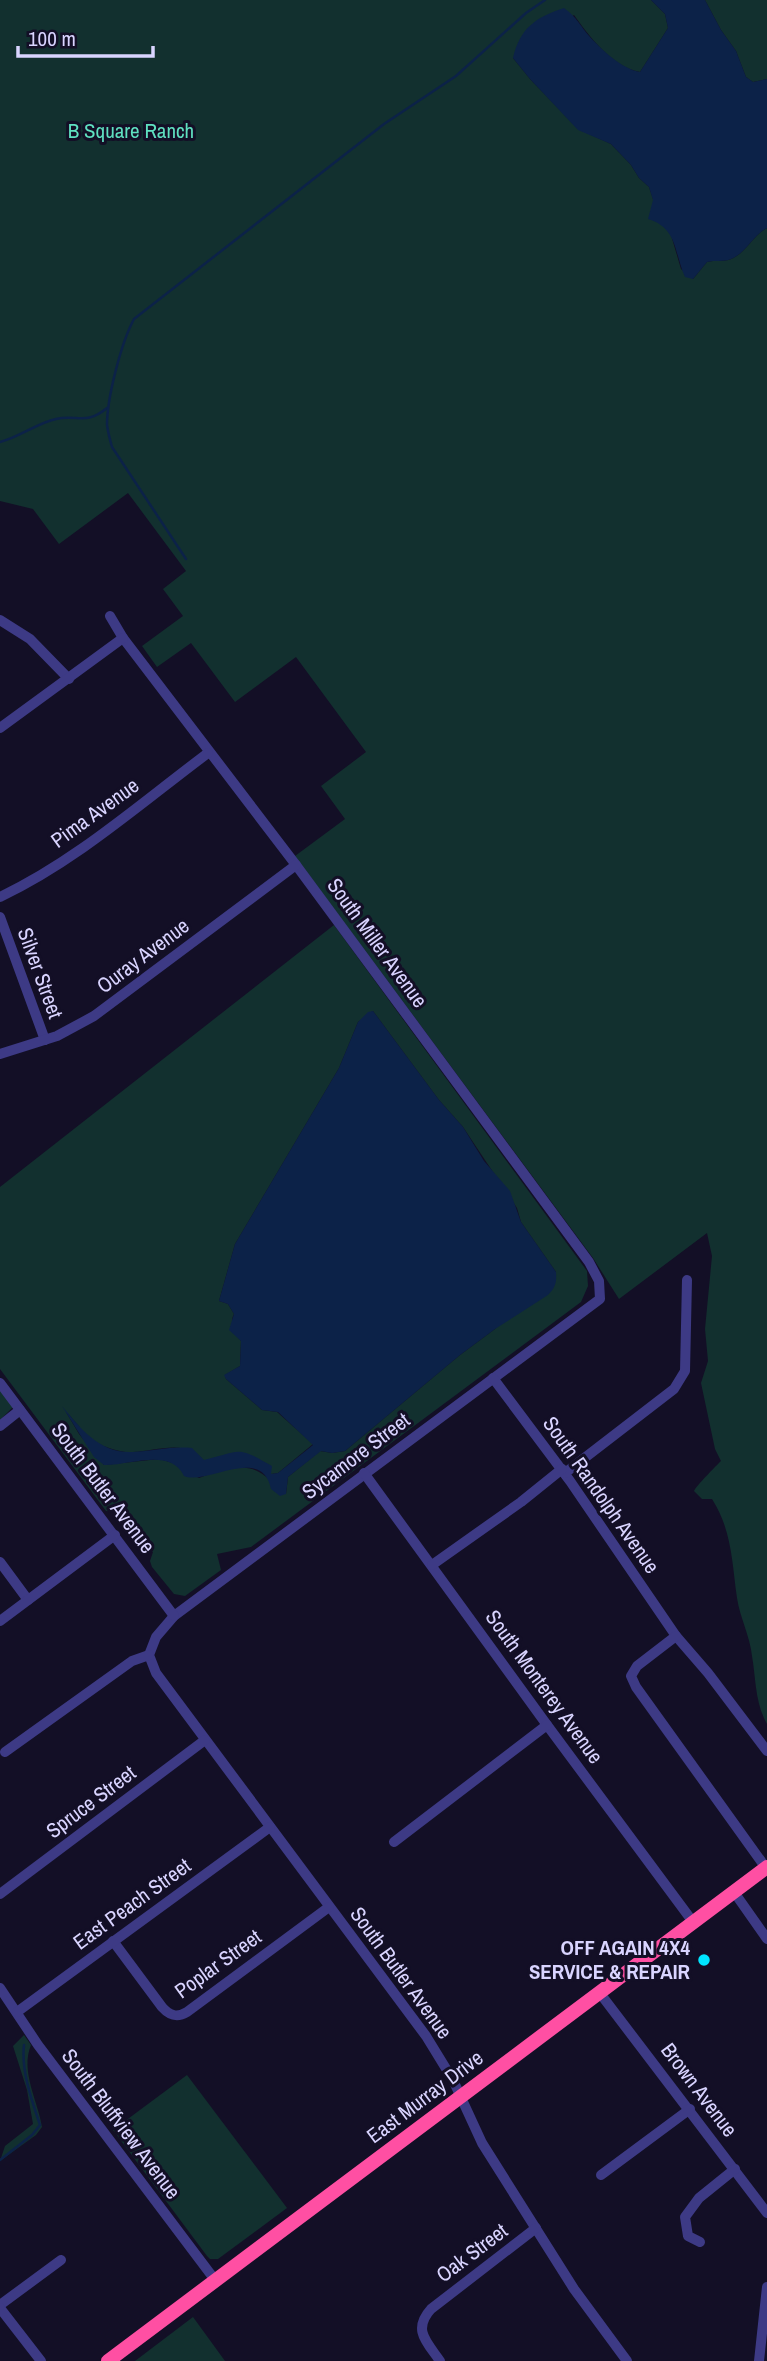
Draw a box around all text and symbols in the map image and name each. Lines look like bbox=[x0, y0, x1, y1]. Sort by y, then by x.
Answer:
scale bar bbox=[18, 14, 152, 58]
text: 100 m bbox=[28, 24, 76, 53]
park label: B Square Ranch bbox=[68, 116, 194, 145]
street label: Pima Avenue bbox=[45, 771, 145, 854]
street label: South Miller Avenue bbox=[320, 872, 434, 1013]
street label: Ouray Avenue bbox=[91, 911, 195, 1000]
street label: Silver Street bbox=[11, 923, 70, 1022]
street label: Sycamore Street bbox=[296, 1405, 416, 1506]
street label: South Randolph Avenue bbox=[536, 1410, 666, 1579]
street label: South Butler Avenue bbox=[45, 1416, 162, 1559]
street label: South Monterey Avenue bbox=[479, 1604, 610, 1769]
street label: Spruce Street bbox=[40, 1758, 142, 1845]
street label: East Peach Street bbox=[67, 1851, 197, 1956]
street label: South Butler Avenue bbox=[344, 1901, 459, 2045]
street label: Poplar Street bbox=[169, 1922, 267, 2005]
place label: OFF AGAIN 4X4 SERVICE & REPAIR bbox=[529, 1933, 691, 1986]
marker: OFF AGAIN 4X4 SERVICE & REPAIR bbox=[696, 1952, 712, 1968]
street label: Brown Avenue bbox=[654, 2037, 744, 2143]
street label: South Bluffview Avenue bbox=[55, 2043, 188, 2205]
street label: East Murray Drive bbox=[361, 2043, 489, 2150]
street label: Oak Street bbox=[430, 2216, 513, 2289]

